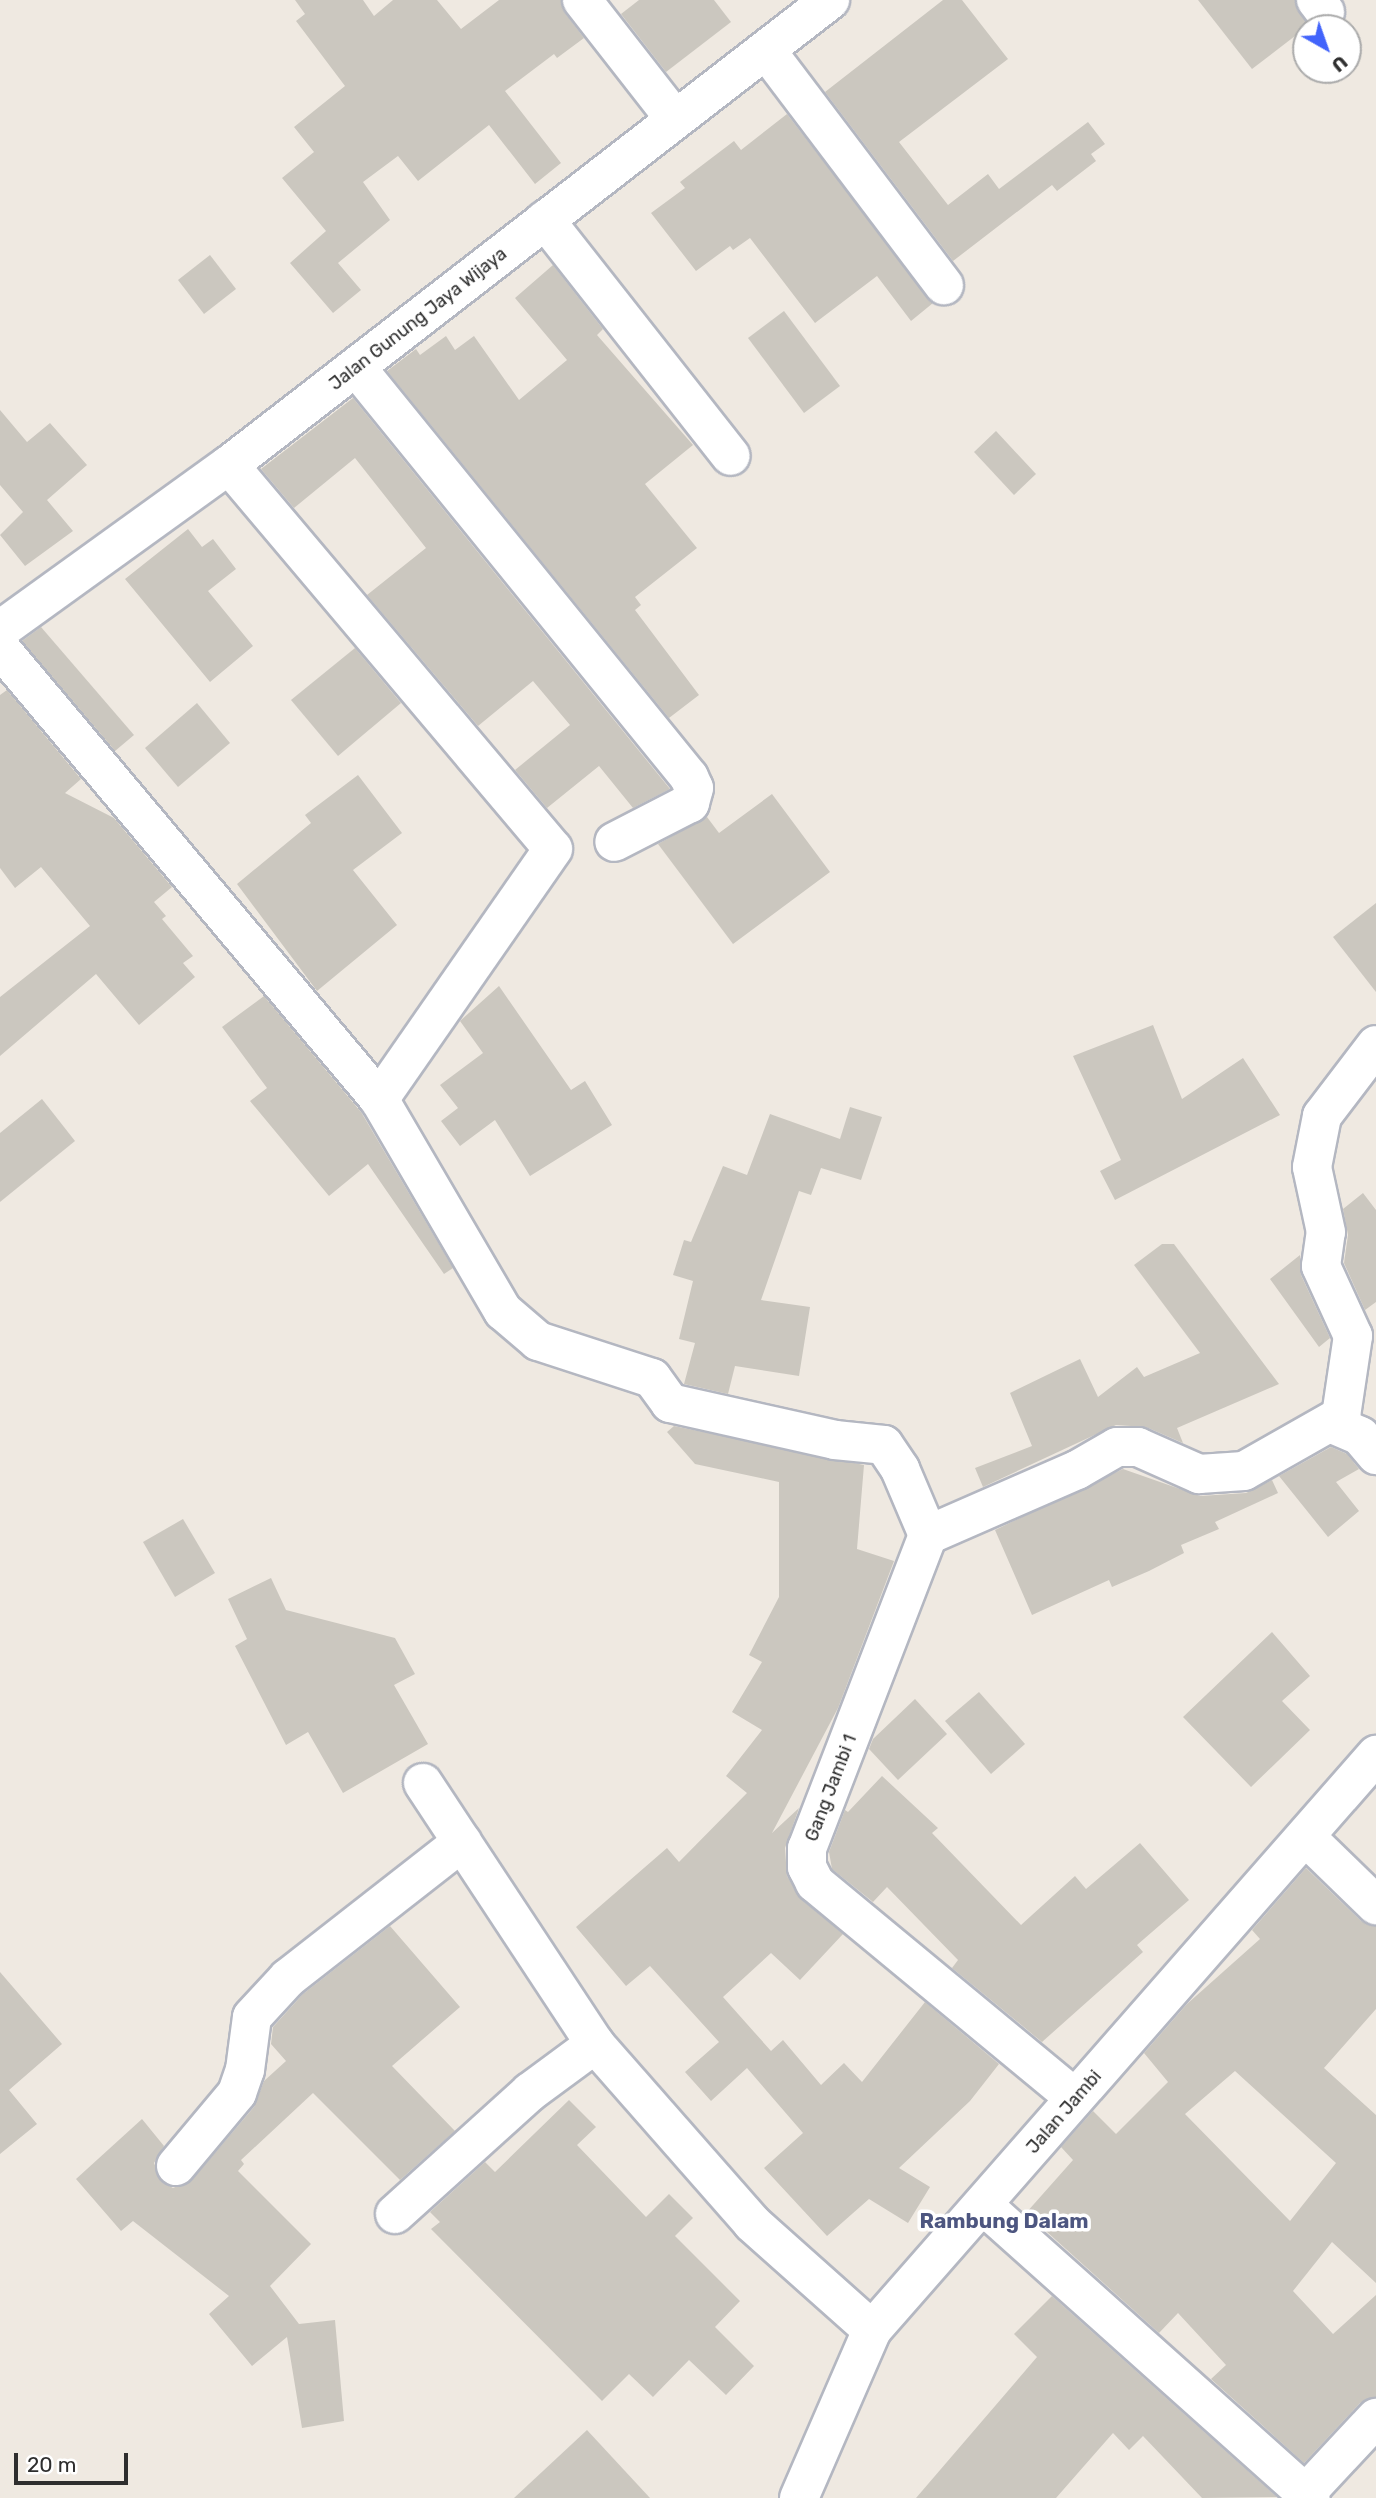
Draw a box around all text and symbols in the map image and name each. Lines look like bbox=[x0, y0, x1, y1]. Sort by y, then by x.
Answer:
north arrow bbox=[1292, 14, 1362, 84]
text: U bbox=[1327, 51, 1352, 77]
street label: Jalan Gunung Jaya Wijaya bbox=[325, 243, 511, 395]
street label: Gang Jambi 1 bbox=[801, 1732, 861, 1844]
street label: Jalan Jambi bbox=[1022, 2066, 1106, 2158]
district label: Rambung Dalam bbox=[919, 2208, 1089, 2234]
scale bar bbox=[18, 2438, 131, 2482]
text: 20 m bbox=[27, 2452, 76, 2477]

